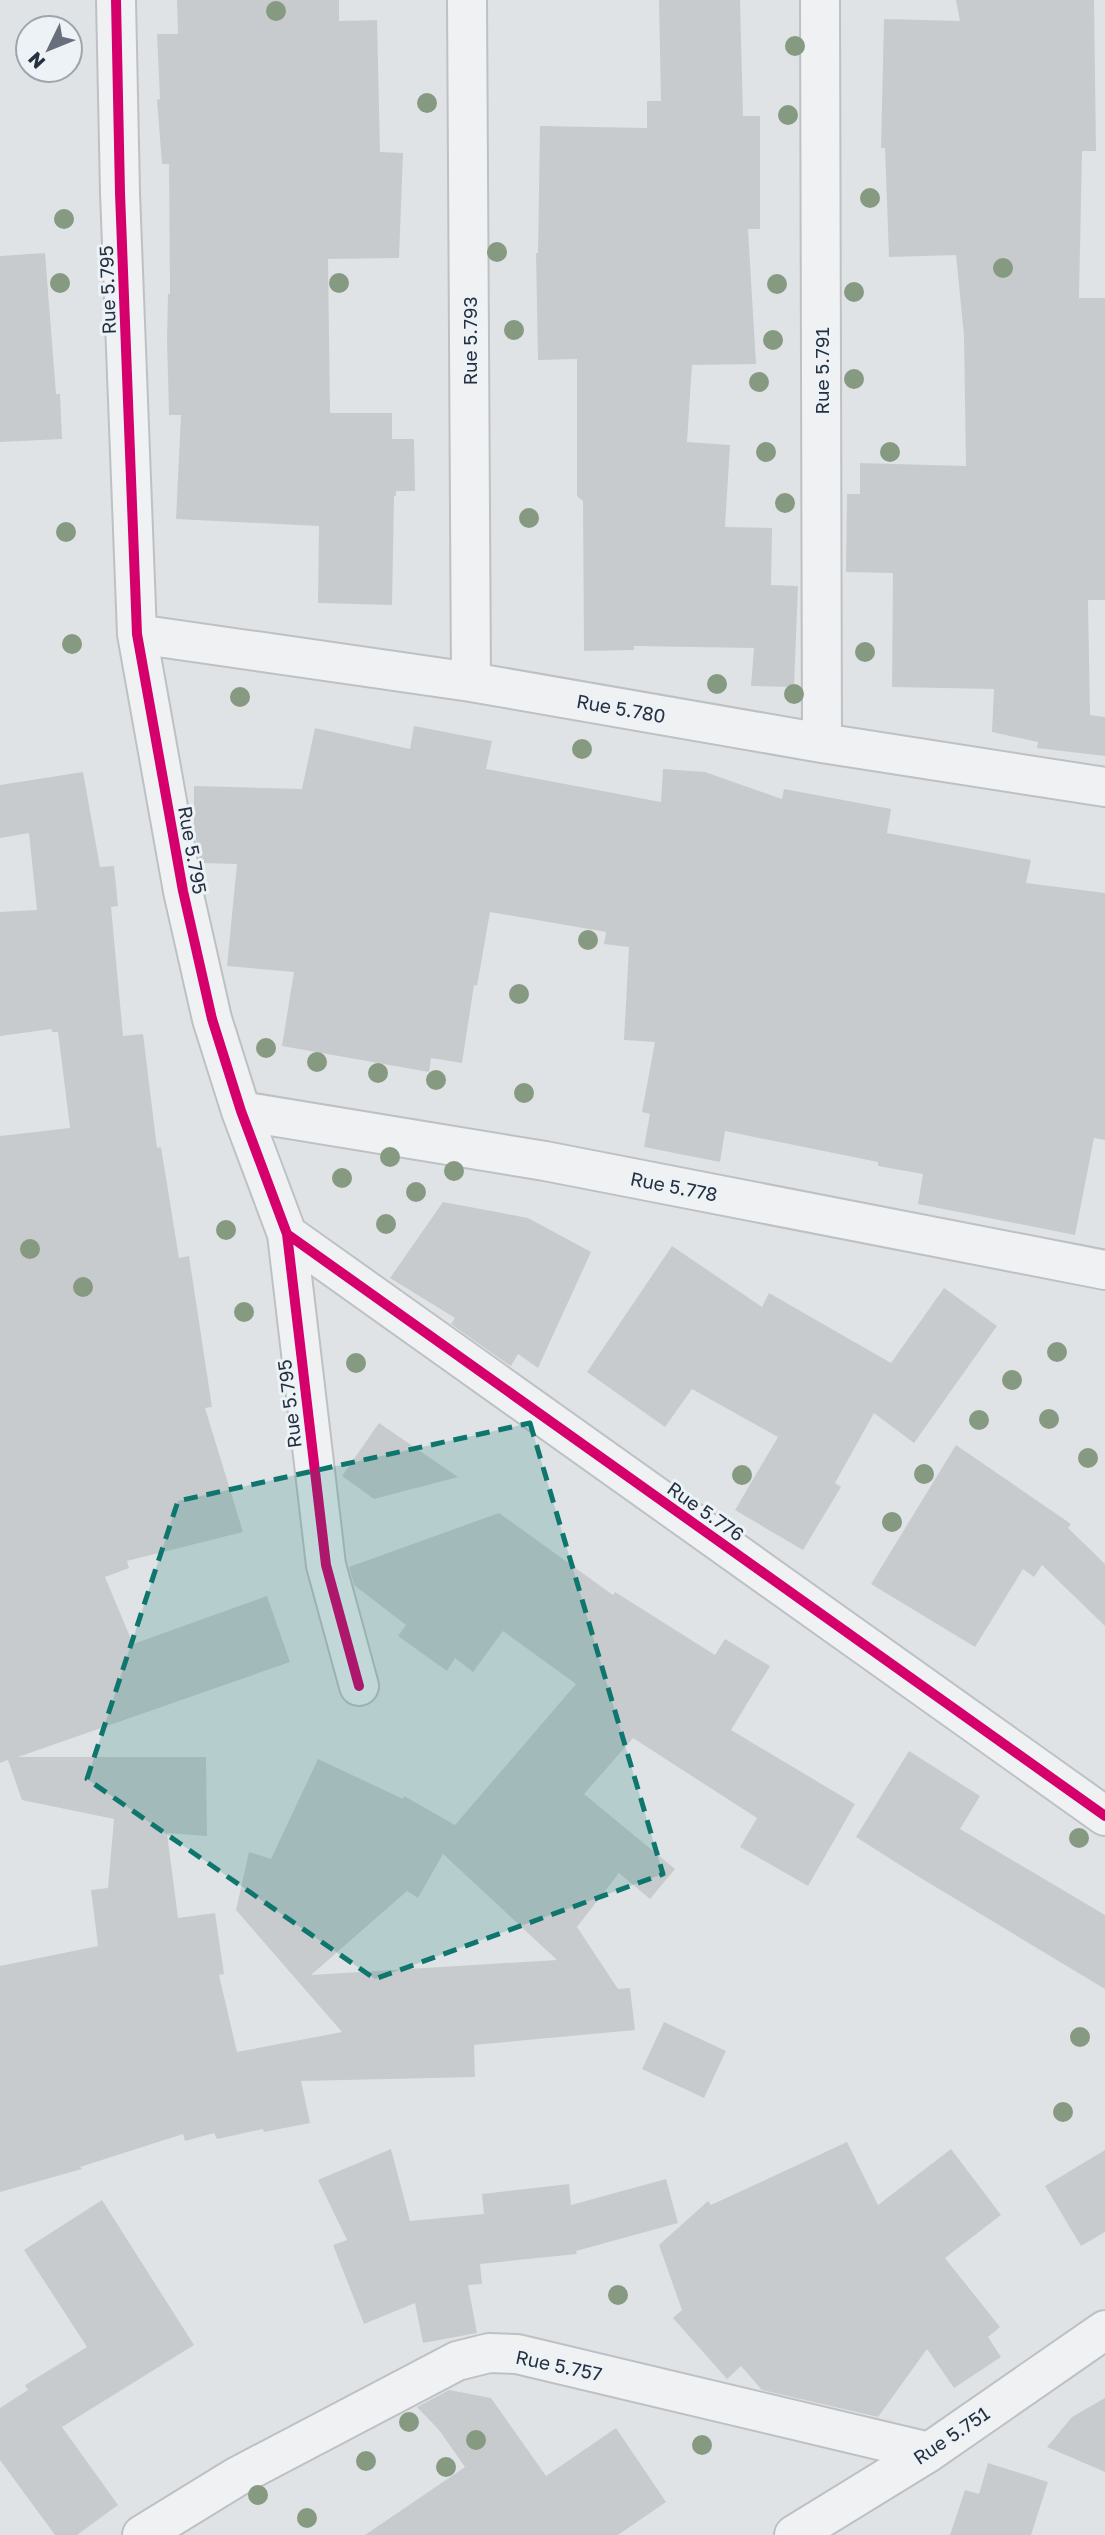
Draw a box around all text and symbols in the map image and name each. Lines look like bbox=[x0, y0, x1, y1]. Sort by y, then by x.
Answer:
north arrow bbox=[14, 14, 84, 84]
text: N bbox=[23, 48, 50, 74]
street label: Rue 5.795 bbox=[94, 245, 120, 335]
street label: Rue 5.793 bbox=[458, 296, 481, 386]
street label: Rue 5.791 bbox=[810, 327, 833, 415]
street label: Rue 5.780 bbox=[575, 689, 667, 727]
street label: Rue 5.795 bbox=[174, 804, 212, 896]
street label: Rue 5.778 bbox=[628, 1166, 720, 1206]
street label: Rue 5.795 bbox=[272, 1358, 306, 1450]
street label: Rue 5.776 bbox=[663, 1476, 749, 1546]
street label: Rue 5.757 bbox=[514, 2345, 604, 2385]
street label: Rue 5.751 bbox=[909, 2401, 993, 2469]

